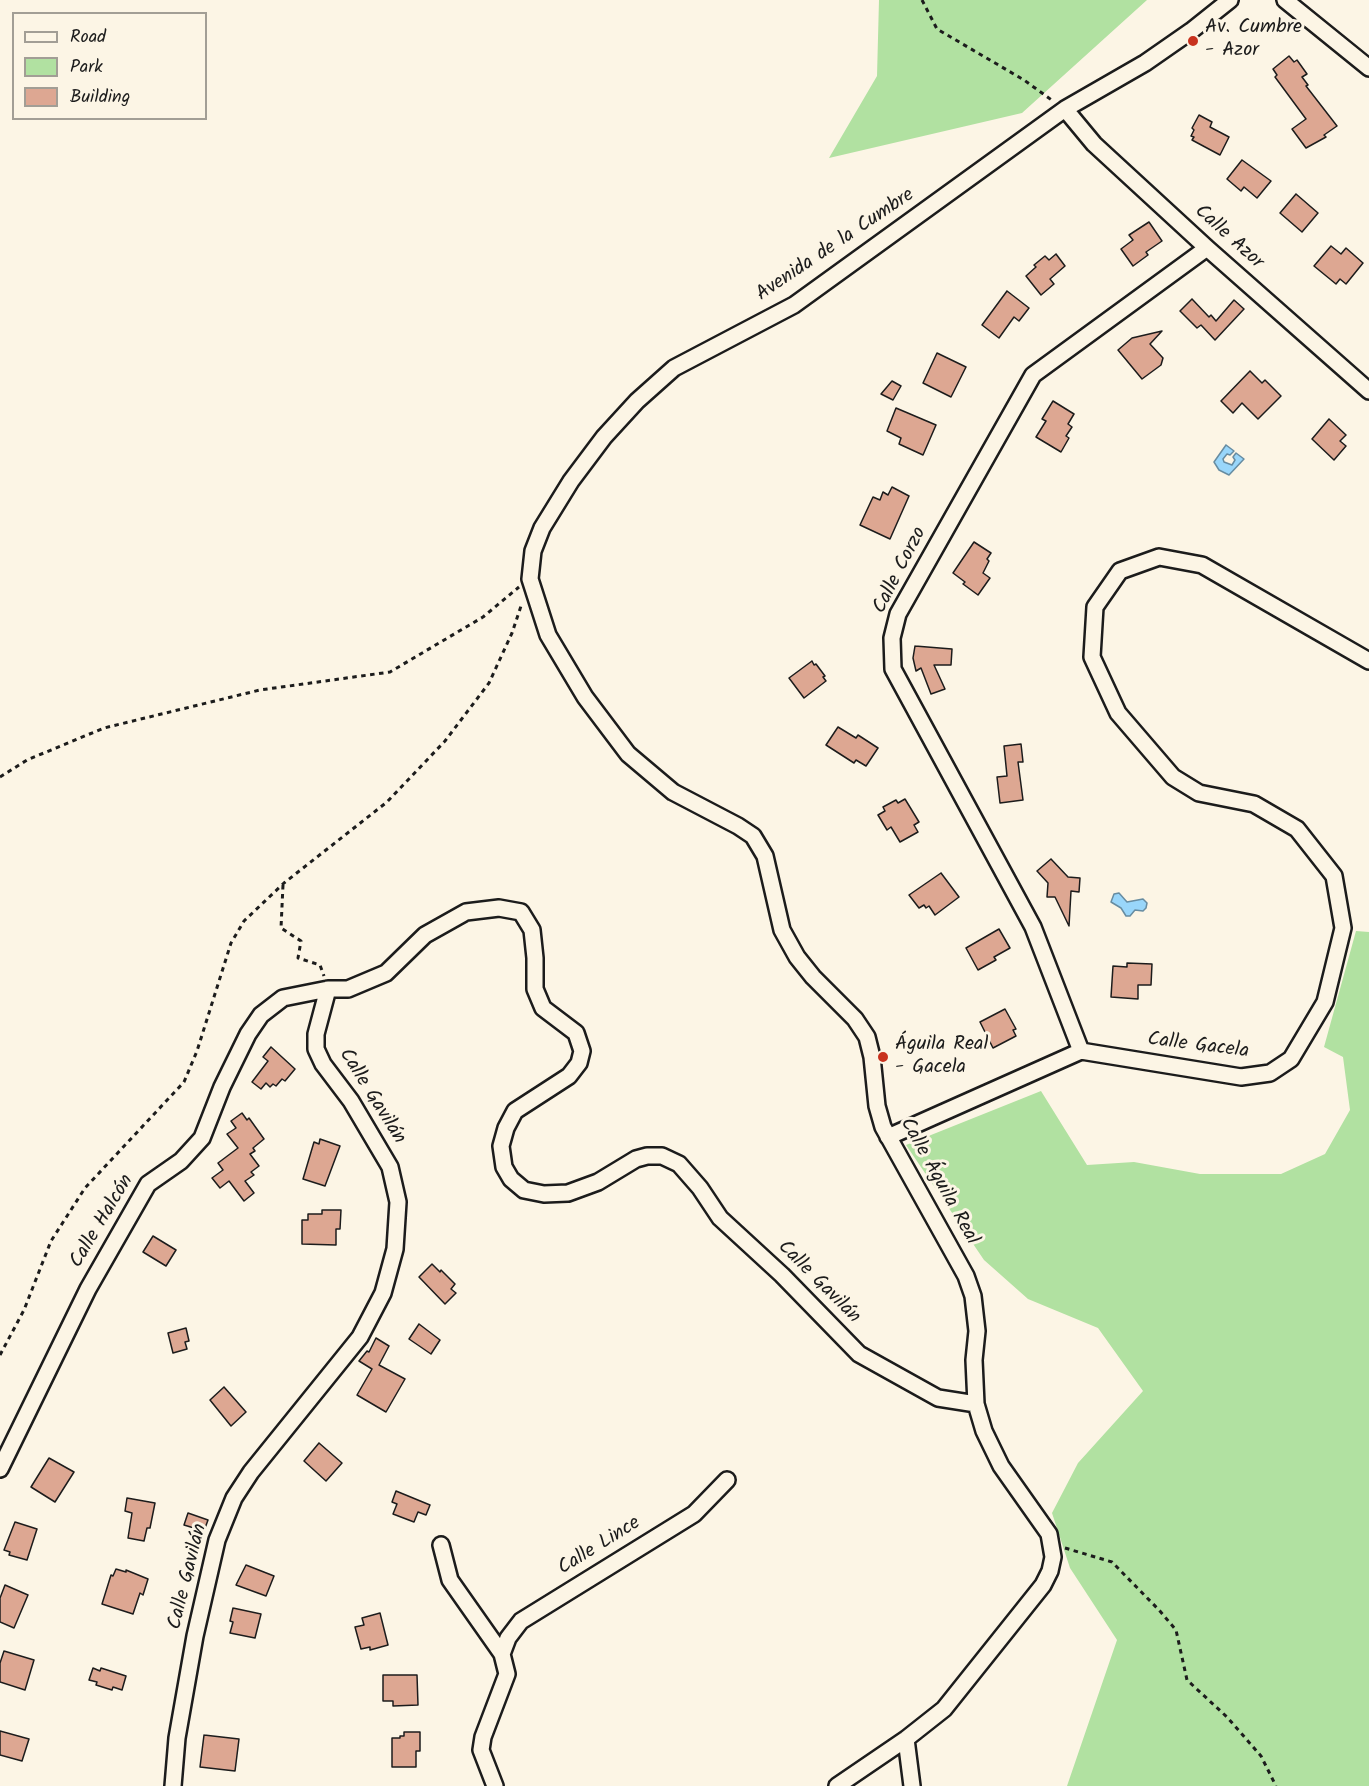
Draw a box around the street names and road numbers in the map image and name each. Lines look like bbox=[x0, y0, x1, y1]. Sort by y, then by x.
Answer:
street label: Avenida de la Cumbre bbox=[752, 184, 920, 308]
street label: Calle Azor bbox=[1188, 201, 1268, 275]
street label: Calle Corzo bbox=[869, 524, 933, 618]
street label: Calle Gacela bbox=[1146, 1029, 1250, 1065]
street label: Calle Gavilán bbox=[332, 1045, 410, 1149]
street label: Calle Águila Real bbox=[893, 1114, 983, 1250]
street label: Calle Halcón bbox=[66, 1171, 140, 1273]
street label: Calle Gavilán bbox=[771, 1236, 865, 1330]
street label: Calle Lince bbox=[554, 1512, 646, 1582]
street label: Calle Gavilán bbox=[164, 1522, 214, 1632]

